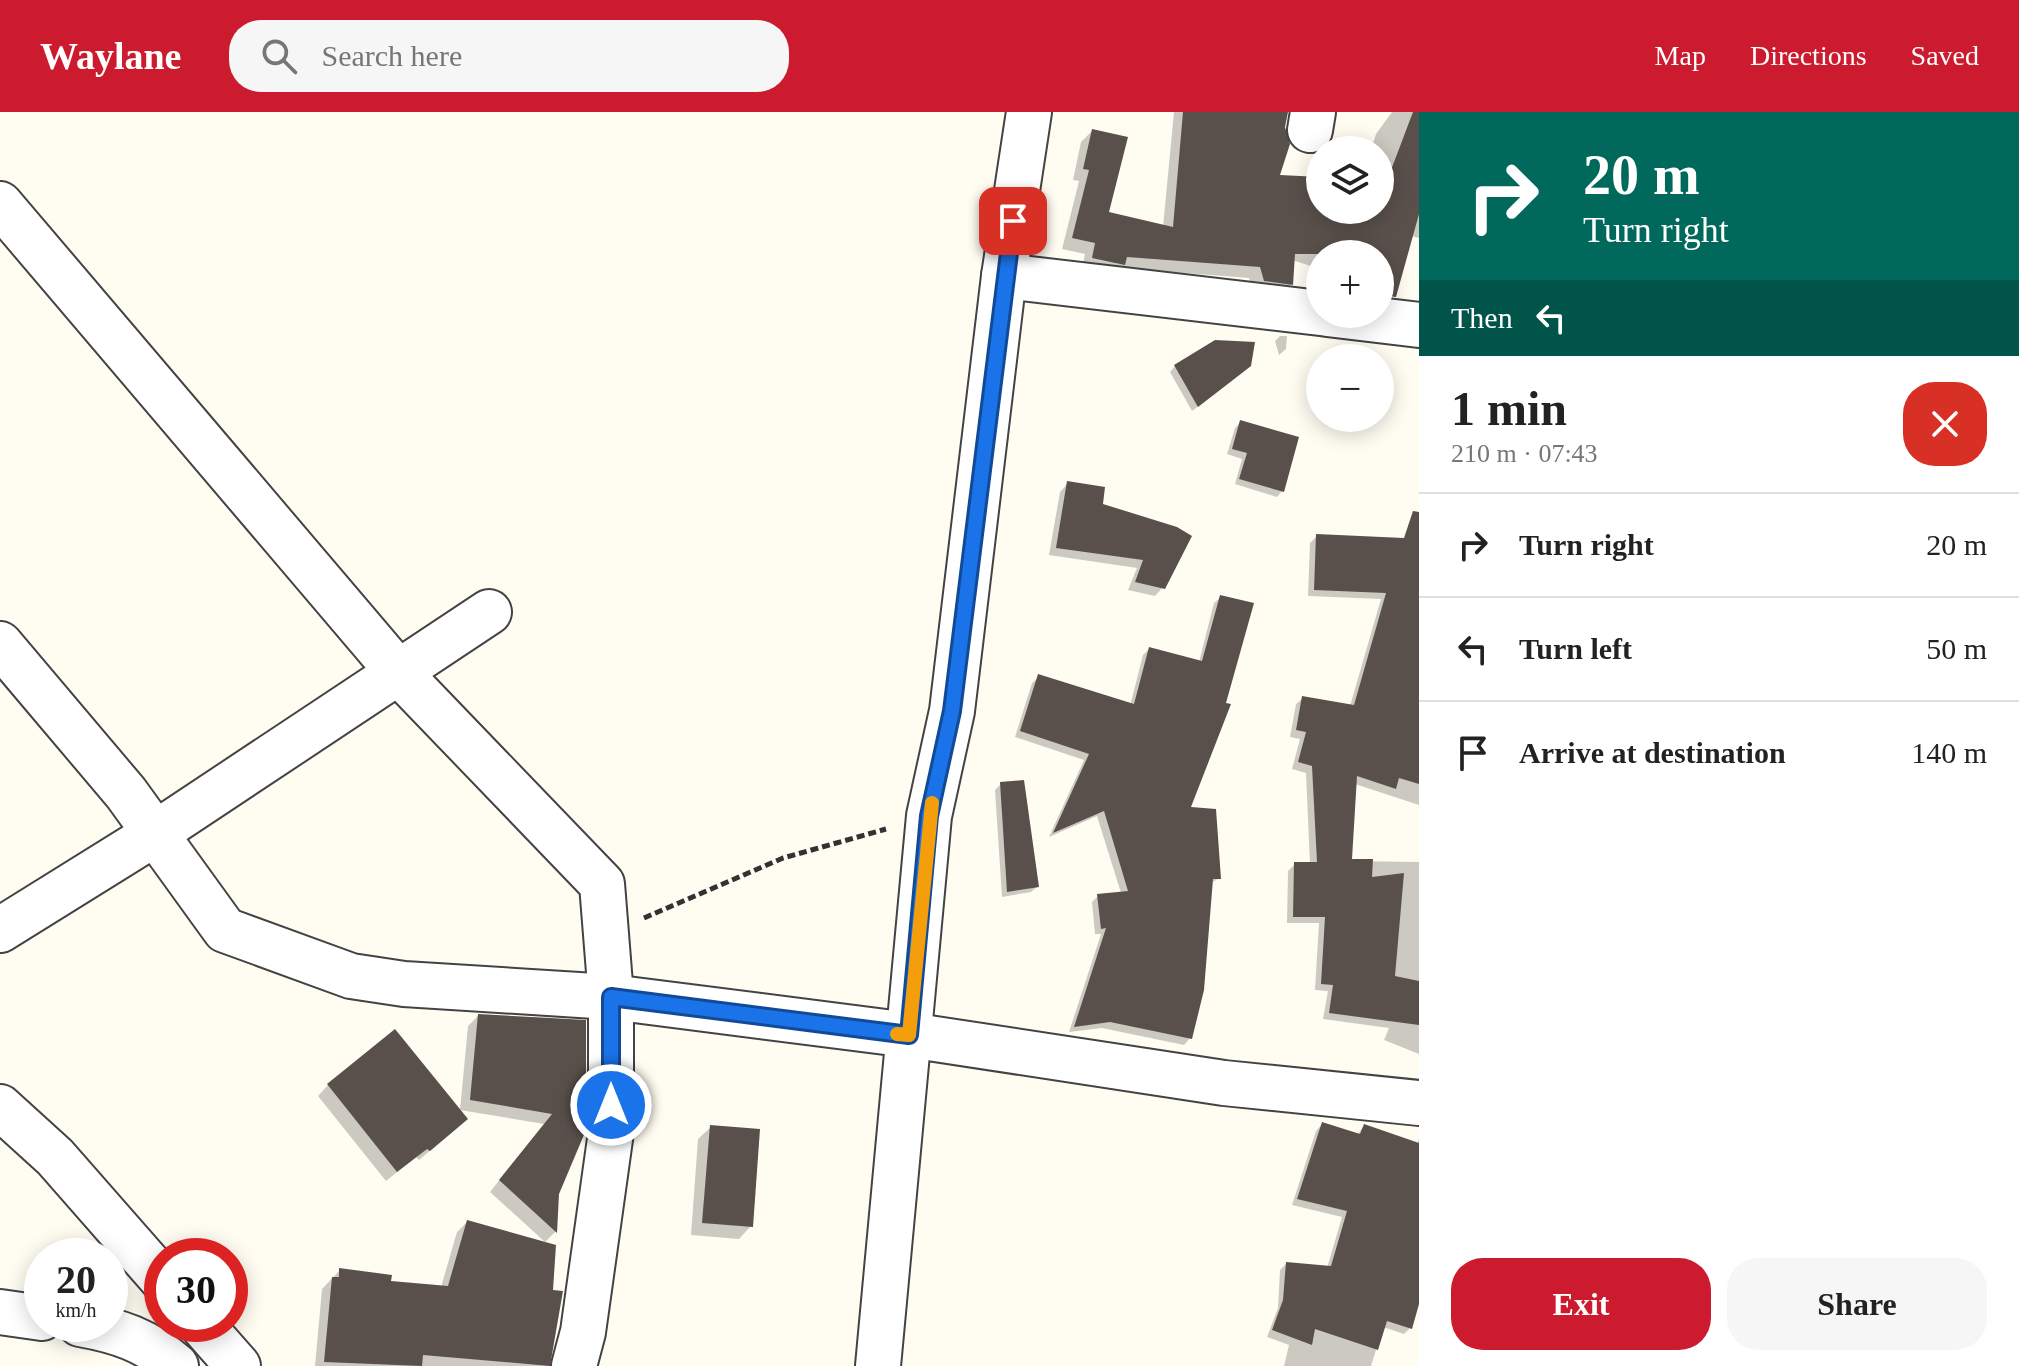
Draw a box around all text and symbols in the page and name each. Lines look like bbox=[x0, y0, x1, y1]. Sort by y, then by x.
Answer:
search box bbox=[229, 20, 789, 92]
icon: search bbox=[257, 34, 301, 78]
text: Waylane bbox=[40, 35, 181, 77]
text: Search here bbox=[321, 39, 462, 72]
text: Map bbox=[1655, 40, 1706, 71]
text: Directions bbox=[1750, 40, 1867, 71]
text: Saved bbox=[1911, 40, 1979, 71]
map controls bbox=[1306, 136, 1394, 432]
button: layers bbox=[1306, 136, 1394, 224]
icon: right bbox=[1451, 144, 1555, 248]
text: 20 m bbox=[1583, 144, 1700, 206]
pin bbox=[979, 187, 1047, 255]
icon: arrive bbox=[991, 199, 1035, 243]
text: Turn right bbox=[1583, 210, 1729, 250]
button: + bbox=[1306, 240, 1394, 328]
icon: left bbox=[1529, 296, 1573, 340]
text: Then bbox=[1451, 301, 1513, 334]
button: − bbox=[1306, 344, 1394, 432]
text: 1 min bbox=[1451, 382, 1567, 435]
button: close bbox=[1903, 382, 1987, 466]
text: 210 m · 07:43 bbox=[1451, 439, 1598, 468]
icon: right bbox=[1451, 523, 1495, 567]
text: Turn right bbox=[1519, 528, 1654, 561]
text: 20 m bbox=[1926, 528, 1987, 561]
icon: left bbox=[1451, 627, 1495, 671]
text: Turn left bbox=[1519, 632, 1632, 665]
text: 50 m bbox=[1926, 632, 1987, 665]
icon: arrive bbox=[1451, 731, 1495, 775]
text: Arrive at destination bbox=[1519, 736, 1786, 769]
text: 140 m bbox=[1911, 736, 1987, 769]
position arrow bbox=[569, 1063, 653, 1147]
speed limit sign: 30 bbox=[144, 1238, 248, 1342]
text: 20 bbox=[56, 1257, 96, 1302]
button: Exit bbox=[1451, 1258, 1711, 1350]
button: Share bbox=[1727, 1258, 1987, 1350]
text: km/h bbox=[55, 1299, 97, 1321]

